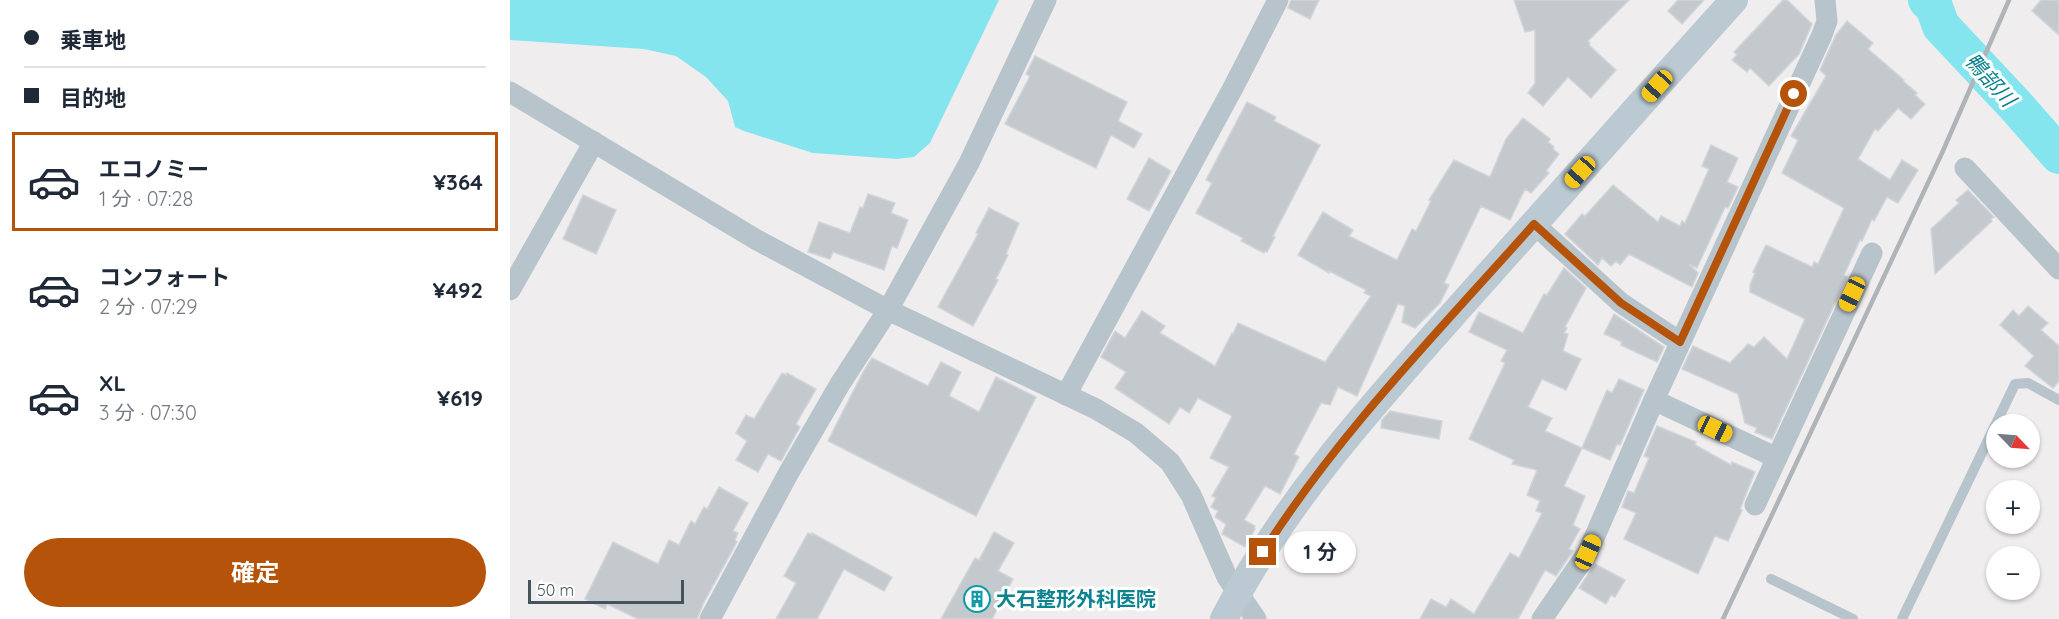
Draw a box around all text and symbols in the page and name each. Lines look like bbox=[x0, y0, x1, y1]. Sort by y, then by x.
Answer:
text: 乗車地 bbox=[60, 26, 126, 54]
water label: 鴨部川 bbox=[1960, 47, 2023, 113]
car bbox=[1638, 67, 1676, 105]
route start bbox=[1780, 80, 1807, 107]
text: 目的地 bbox=[60, 84, 126, 112]
car bbox=[1561, 153, 1599, 191]
icon: car bbox=[27, 155, 81, 209]
text: エコノミー bbox=[99, 155, 209, 183]
text: ¥364 bbox=[433, 168, 483, 196]
text: 1 分 · 07:28 bbox=[99, 186, 193, 211]
icon: car bbox=[27, 263, 81, 317]
text: コンフォート bbox=[99, 263, 230, 291]
car bbox=[1836, 274, 1868, 314]
text: ¥492 bbox=[432, 276, 483, 304]
text: 2 分 · 07:29 bbox=[99, 294, 197, 319]
text: XL bbox=[99, 369, 126, 397]
icon: car bbox=[27, 371, 81, 425]
text: ¥619 bbox=[437, 384, 483, 412]
text: 3 分 · 07:30 bbox=[99, 400, 197, 425]
car bbox=[1695, 413, 1735, 445]
north arrow bbox=[1986, 414, 2040, 468]
map controls bbox=[1986, 414, 2040, 600]
button: + bbox=[1986, 480, 2040, 534]
callout: 1 分 bbox=[1284, 531, 1356, 573]
car bbox=[1572, 532, 1604, 572]
button: 確定 bbox=[24, 538, 486, 607]
route end bbox=[1249, 538, 1276, 565]
text: 1 分 bbox=[1303, 539, 1337, 564]
button: − bbox=[1986, 546, 2040, 600]
scale bar bbox=[528, 577, 684, 604]
text: 50 m bbox=[537, 580, 574, 600]
building icon: 大石整形外科医院 bbox=[962, 584, 992, 614]
place label: 大石整形外科医院 bbox=[996, 586, 1156, 611]

